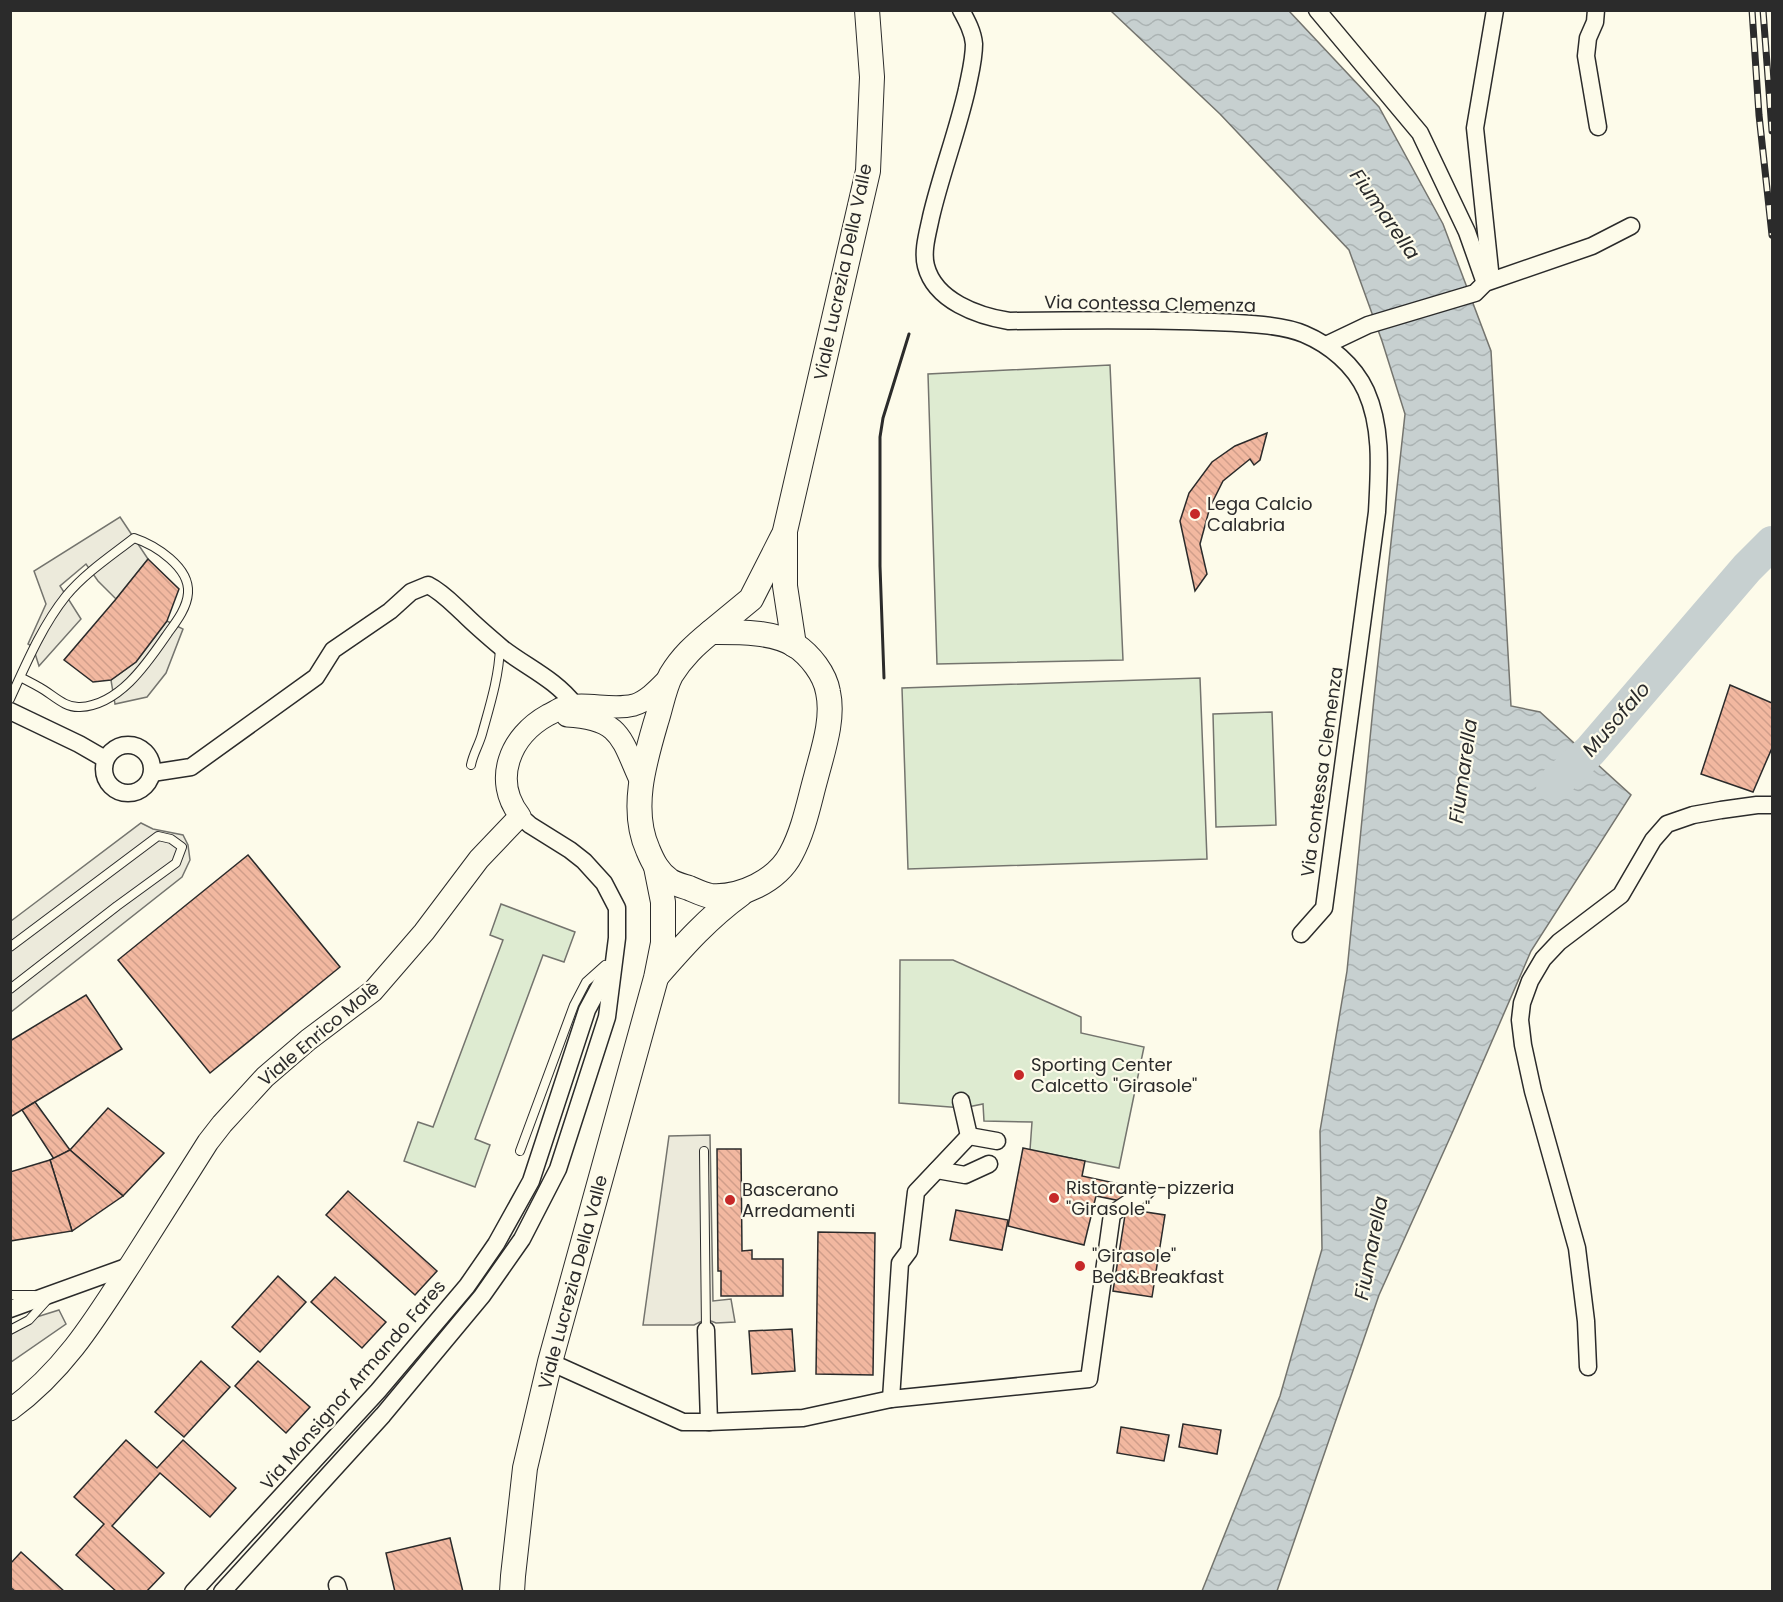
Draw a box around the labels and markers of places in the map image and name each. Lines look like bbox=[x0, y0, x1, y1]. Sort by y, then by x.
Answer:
place label: Lega Calcio Calabria bbox=[1207, 491, 1312, 537]
marker: Lega Calcio Calabria bbox=[1188, 507, 1202, 521]
place label: Sporting Center Calcetto "Girasole" bbox=[1031, 1052, 1197, 1098]
marker: Sporting Center Calcetto "Girasole" bbox=[1012, 1068, 1026, 1082]
place label: Ristorante-pizzeria "Girasole" bbox=[1066, 1175, 1234, 1221]
place label: Bascerano Arredamenti bbox=[742, 1177, 855, 1223]
marker: Ristorante-pizzeria "Girasole" bbox=[1047, 1191, 1061, 1205]
marker: Bascerano Arredamenti bbox=[723, 1193, 737, 1207]
place label: "Girasole" Bed&Breakfast bbox=[1092, 1243, 1224, 1289]
marker: "Girasole" Bed&Breakfast bbox=[1073, 1259, 1087, 1273]

